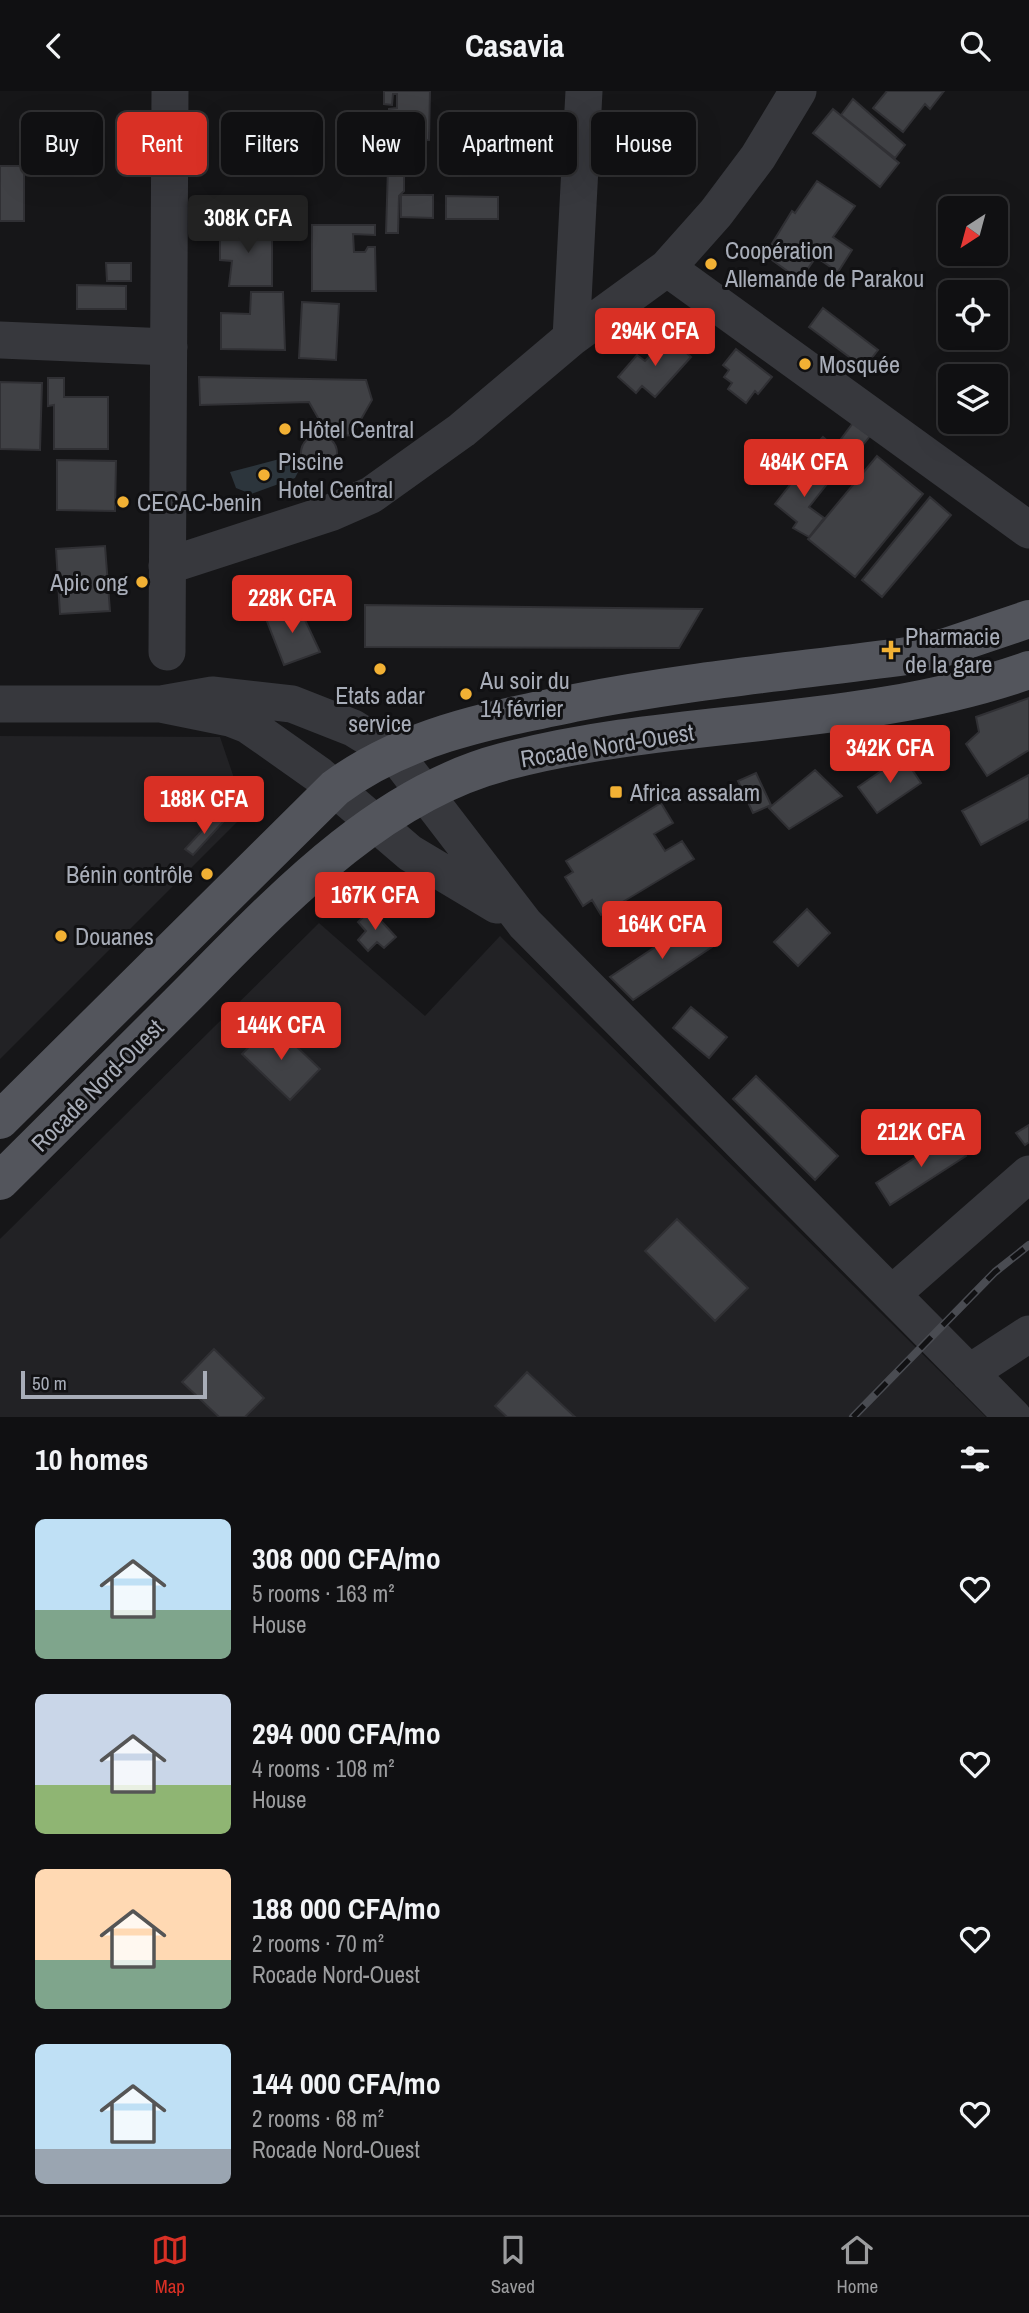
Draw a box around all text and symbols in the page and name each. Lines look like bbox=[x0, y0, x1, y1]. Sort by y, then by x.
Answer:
text: Casavia bbox=[465, 24, 564, 67]
icon: back bbox=[35, 27, 73, 65]
icon: search bbox=[956, 27, 994, 65]
chip: Buy bbox=[21, 112, 103, 175]
chip: Rent bbox=[117, 112, 207, 175]
chip: Filters bbox=[221, 112, 323, 175]
chip: New bbox=[337, 112, 425, 175]
chip: Apartment bbox=[439, 112, 577, 175]
chip: House bbox=[591, 112, 696, 175]
pin: 308K CFA bbox=[176, 195, 320, 255]
north arrow bbox=[938, 196, 1008, 266]
map controls bbox=[938, 196, 1008, 434]
text: 308K CFA bbox=[204, 202, 292, 233]
place label: Coopération Allemande de Parakou bbox=[724, 234, 924, 294]
marker: Coopération Allemande de Parakou bbox=[703, 256, 719, 272]
button: locate bbox=[938, 280, 1008, 350]
pin: 294K CFA bbox=[583, 309, 727, 368]
text: 294K CFA bbox=[611, 315, 699, 346]
place label: Mosquée bbox=[819, 348, 900, 380]
marker: Mosquée bbox=[797, 356, 813, 372]
button: layers bbox=[938, 364, 1008, 434]
place label: Hôtel Central bbox=[299, 413, 414, 445]
marker: Hôtel Central bbox=[277, 421, 293, 437]
pin: 484K CFA bbox=[732, 439, 876, 499]
place label: Piscine Hotel Central bbox=[278, 445, 393, 505]
text: 484K CFA bbox=[760, 446, 848, 477]
marker: Piscine Hotel Central bbox=[256, 467, 272, 483]
place label: CECAC-benin bbox=[137, 486, 262, 518]
marker: CECAC-benin bbox=[115, 494, 131, 510]
place label: Apic ong bbox=[49, 566, 128, 598]
marker: Apic ong bbox=[134, 574, 150, 590]
pin: 228K CFA bbox=[220, 575, 364, 635]
text: 228K CFA bbox=[248, 582, 336, 613]
place label: Pharmacie de la gare bbox=[905, 620, 1000, 680]
marker: Pharmacie de la gare bbox=[883, 642, 899, 658]
marker: Etats adar service bbox=[372, 661, 388, 677]
place label: Au soir du 14 février bbox=[479, 664, 570, 724]
place label: Etats adar service bbox=[335, 679, 425, 739]
marker: Au soir du 14 février bbox=[458, 686, 474, 702]
street label: Rocade Nord-Ouest bbox=[518, 715, 696, 774]
pin: 342K CFA bbox=[818, 725, 962, 785]
text: 342K CFA bbox=[846, 732, 934, 763]
place label: Africa assalam bbox=[629, 776, 760, 808]
pin: 188K CFA bbox=[132, 777, 276, 836]
text: 188K CFA bbox=[160, 783, 248, 814]
marker: Africa assalam bbox=[608, 784, 624, 800]
place label: Bénin contrôle bbox=[66, 858, 193, 890]
marker: Bénin contrôle bbox=[199, 866, 215, 882]
pin: 167K CFA bbox=[303, 873, 447, 932]
text: 167K CFA bbox=[331, 879, 419, 910]
pin: 164K CFA bbox=[590, 901, 734, 961]
text: 164K CFA bbox=[618, 908, 706, 939]
place label: Douanes bbox=[75, 920, 154, 952]
marker: Douanes bbox=[53, 928, 69, 944]
pin: 144K CFA bbox=[209, 1003, 353, 1062]
text: 144K CFA bbox=[237, 1009, 325, 1040]
street label: Rocade Nord-Ouest bbox=[24, 1011, 171, 1158]
pin: 212K CFA bbox=[849, 1109, 993, 1169]
text: 212K CFA bbox=[877, 1116, 965, 1147]
scale bar bbox=[21, 1368, 206, 1400]
text: 50 m bbox=[32, 1370, 67, 1396]
text: 10 homes bbox=[35, 1439, 149, 1479]
icon: filters bbox=[956, 1440, 994, 1478]
text: 308 000 CFA/mo bbox=[252, 1538, 441, 1578]
icon: home bbox=[91, 1547, 175, 1631]
icon: heart bbox=[956, 1570, 994, 1608]
text: 5 rooms · 163 m² bbox=[252, 1578, 395, 1609]
text: House bbox=[252, 1609, 307, 1640]
text: 294 000 CFA/mo bbox=[252, 1713, 441, 1753]
icon: home bbox=[91, 1722, 175, 1806]
icon: heart bbox=[956, 1745, 994, 1783]
text: 4 rooms · 108 m² bbox=[252, 1753, 395, 1784]
text: House bbox=[252, 1784, 307, 1815]
text: 188 000 CFA/mo bbox=[252, 1888, 441, 1928]
icon: home bbox=[91, 1897, 175, 1981]
icon: heart bbox=[956, 1920, 994, 1958]
text: 2 rooms · 70 m² bbox=[252, 1928, 384, 1959]
text: Rocade Nord-Ouest bbox=[252, 1959, 420, 1990]
text: 144 000 CFA/mo bbox=[252, 2063, 441, 2103]
icon: home bbox=[91, 2072, 175, 2156]
icon: heart bbox=[956, 2095, 994, 2133]
text: 2 rooms · 68 m² bbox=[252, 2103, 384, 2134]
text: Rocade Nord-Ouest bbox=[252, 2134, 420, 2165]
tab: Map bbox=[151, 2231, 189, 2299]
tab: Saved bbox=[491, 2231, 535, 2299]
tab: Home bbox=[837, 2231, 878, 2299]

